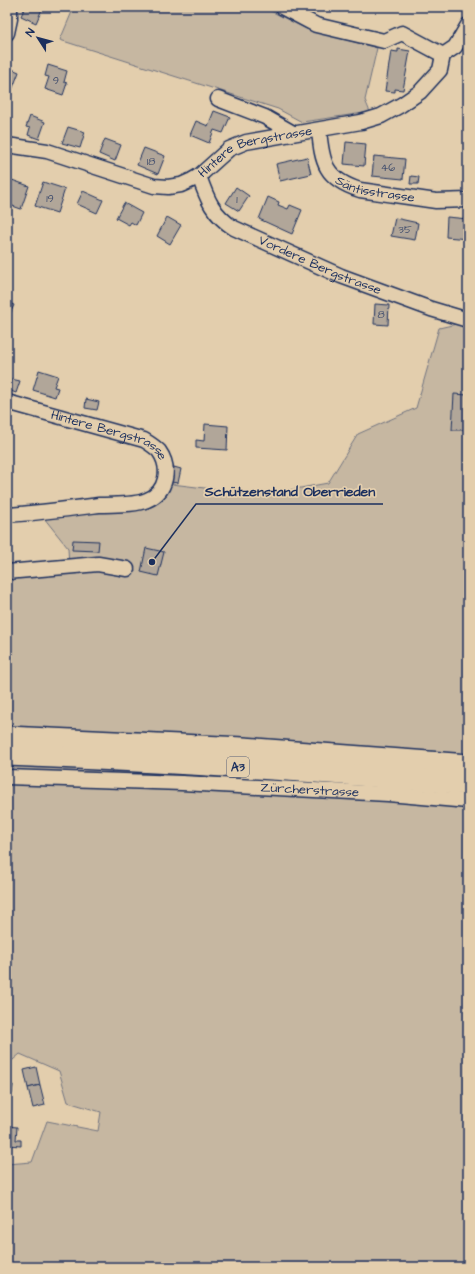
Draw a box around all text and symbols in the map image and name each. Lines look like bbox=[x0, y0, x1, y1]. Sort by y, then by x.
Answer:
north arrow bbox=[18, 18, 58, 58]
text: N bbox=[22, 25, 38, 40]
house number: 9 bbox=[53, 73, 59, 88]
street label: Hintere Bergstrasse bbox=[194, 122, 313, 182]
house number: 18 bbox=[147, 154, 155, 169]
house number: 46 bbox=[381, 160, 395, 175]
street label: Säntisstrasse bbox=[332, 171, 416, 207]
house number: 19 bbox=[46, 191, 54, 206]
house number: 1 bbox=[236, 192, 238, 207]
house number: 35 bbox=[398, 222, 412, 237]
street label: Vordere Bergstrasse bbox=[256, 231, 384, 299]
house number: 8 bbox=[377, 307, 385, 322]
street label: Hintere Bergstrasse bbox=[49, 406, 172, 463]
callout: Schützenstand Oberrieden bbox=[196, 478, 383, 504]
text: Schützenstand Oberrieden bbox=[204, 482, 375, 502]
road number: A3 bbox=[227, 757, 249, 777]
street label: Zürcherstrasse bbox=[260, 778, 359, 801]

